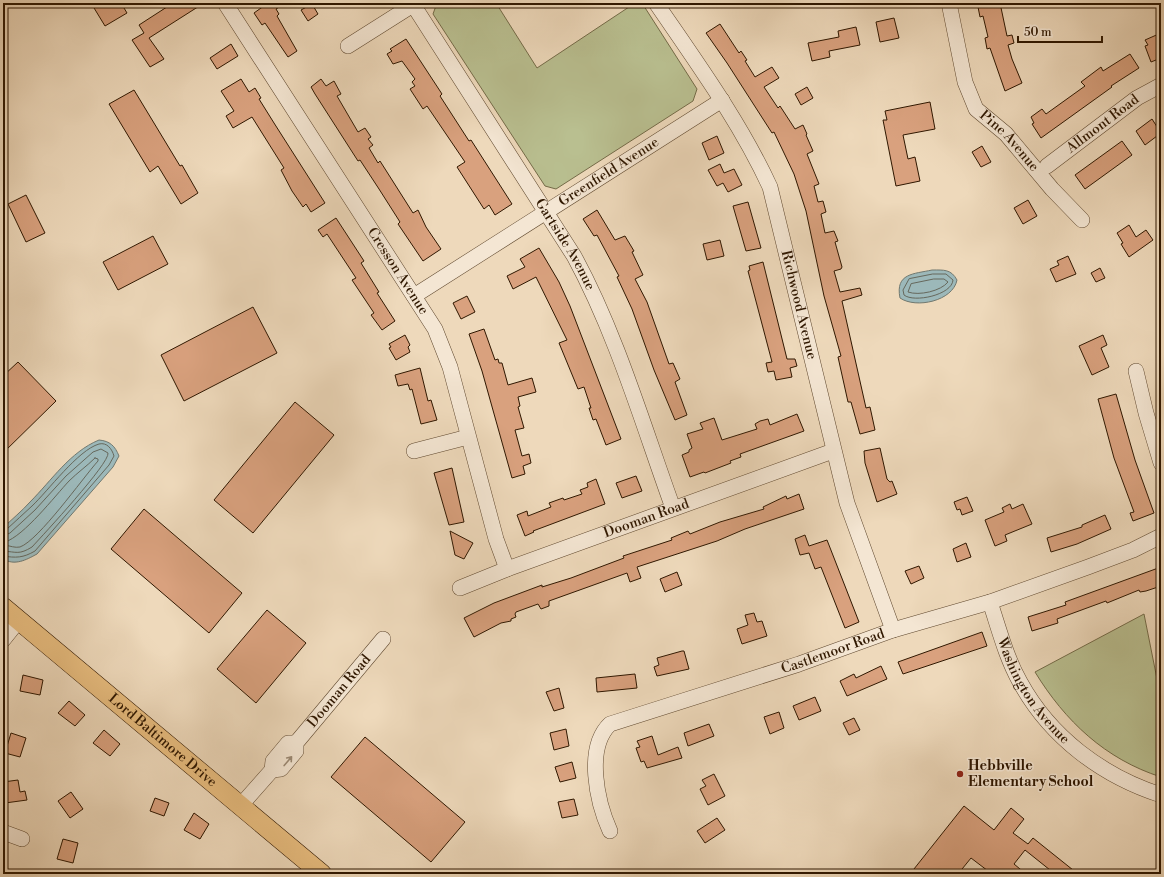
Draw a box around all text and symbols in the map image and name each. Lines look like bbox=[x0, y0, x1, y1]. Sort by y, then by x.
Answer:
scale bar bbox=[1018, 18, 1102, 44]
text: 50 m bbox=[1024, 25, 1052, 40]
street label: Allmont Road bbox=[1062, 90, 1143, 158]
street label: Pine Avenue bbox=[976, 106, 1043, 175]
street label: Greenfield Avenue bbox=[555, 133, 662, 211]
street label: Gartside Avenue bbox=[531, 195, 599, 293]
street label: Cresson Avenue bbox=[363, 224, 432, 318]
street label: Richwood Avenue bbox=[777, 248, 821, 361]
street label: Dooman Road bbox=[601, 495, 692, 542]
street label: Castlemoor Road bbox=[779, 625, 887, 678]
street label: Washington Avenue bbox=[993, 634, 1073, 748]
street label: Dooman Road bbox=[304, 651, 375, 731]
street label: Lord Baltimore Drive bbox=[104, 690, 221, 791]
one-way arrow bbox=[284, 755, 293, 766]
place label: Hebbville Elementary School bbox=[968, 757, 1094, 791]
marker: Hebbville Elementary School bbox=[955, 769, 965, 779]

